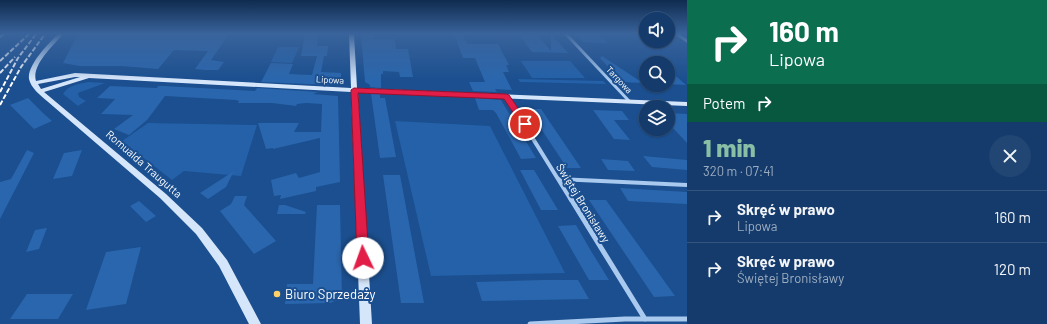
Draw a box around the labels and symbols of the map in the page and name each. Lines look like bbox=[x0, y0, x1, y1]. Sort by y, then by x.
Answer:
street label: Targowa bbox=[604, 64, 635, 96]
street label: Lipowa bbox=[316, 73, 344, 86]
pin bbox=[508, 107, 542, 141]
street label: Romualda Traugutta bbox=[104, 127, 185, 200]
street label: Świętej Bronisławy bbox=[554, 161, 613, 245]
position arrow bbox=[342, 237, 384, 279]
place label: Biuro Sprzedaży bbox=[285, 286, 376, 302]
marker: Biuro Sprzedaży bbox=[272, 289, 282, 299]

